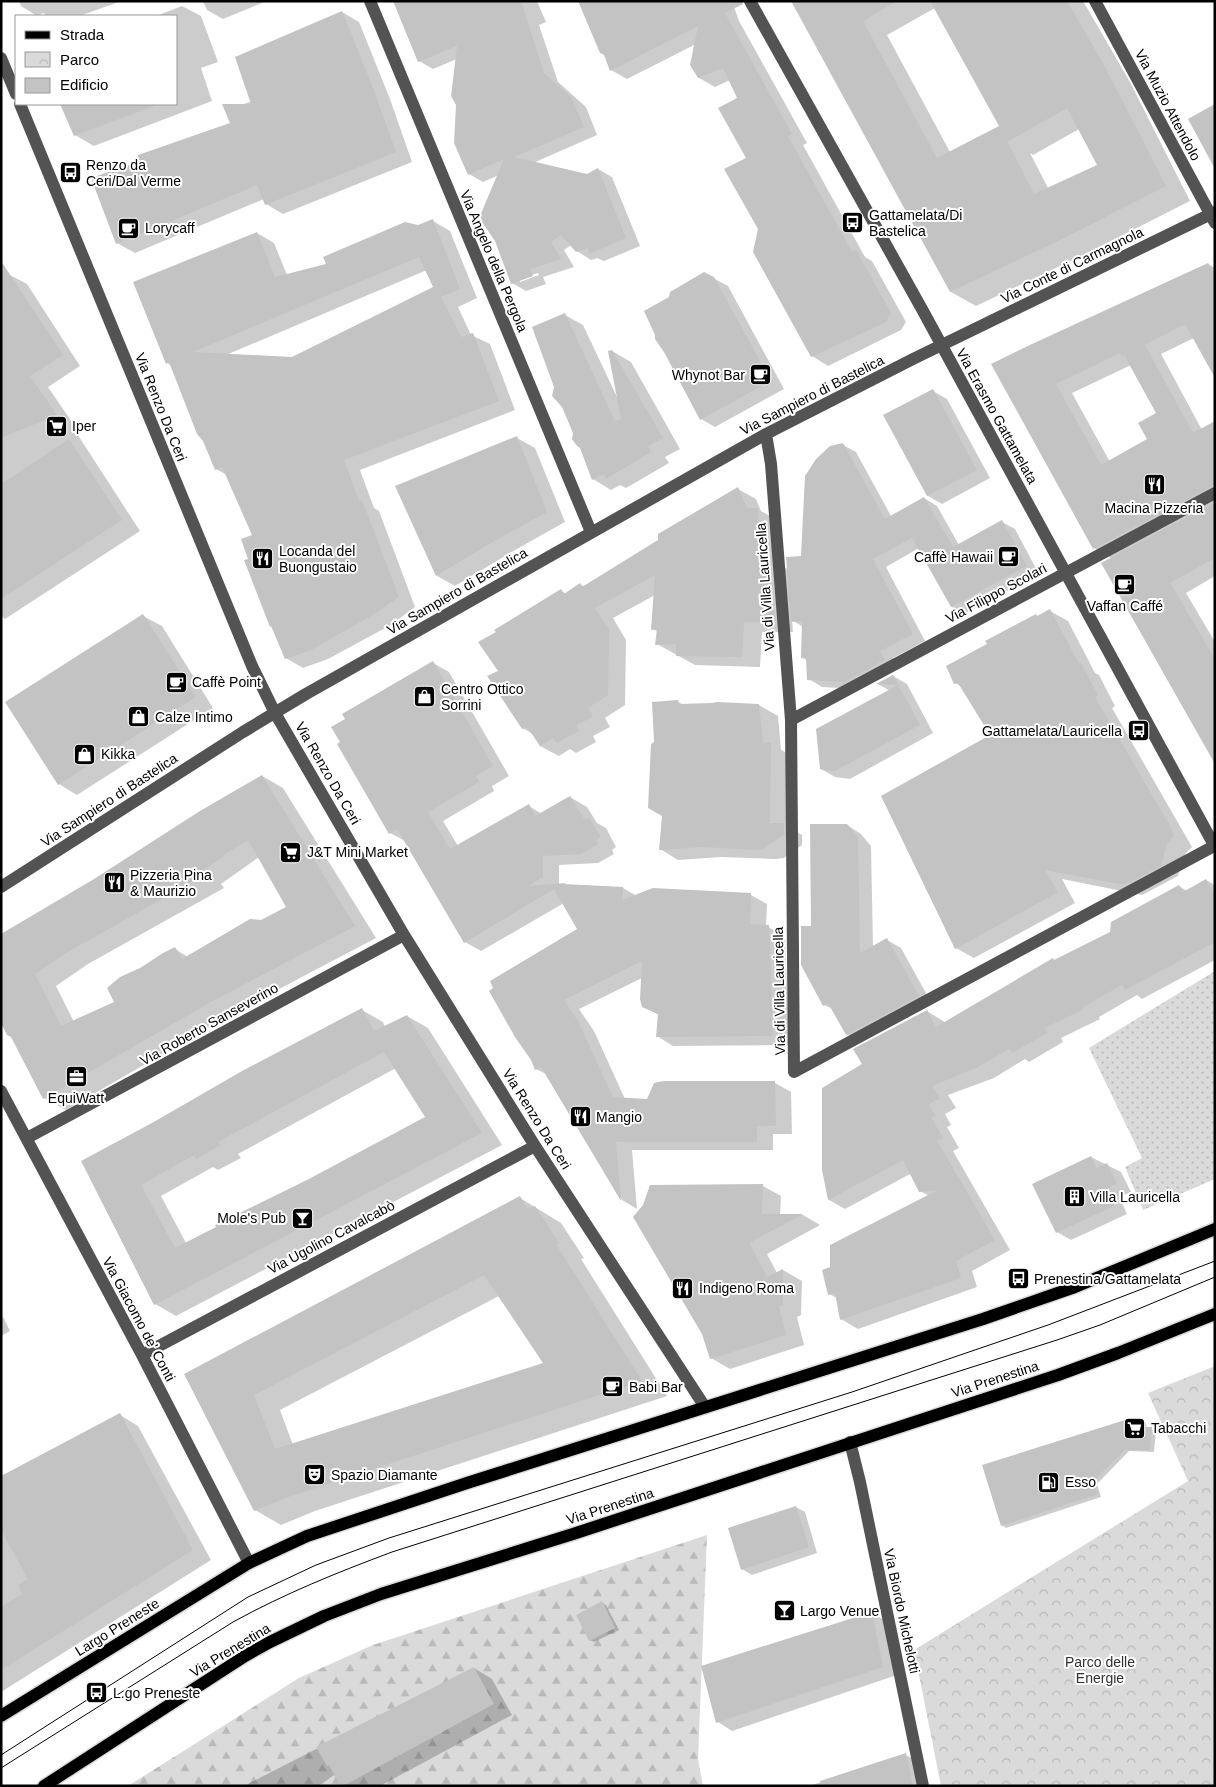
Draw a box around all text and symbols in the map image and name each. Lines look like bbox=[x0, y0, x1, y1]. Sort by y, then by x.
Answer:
legend bbox=[15, 15, 178, 105]
text: Strada bbox=[60, 26, 105, 43]
street label: Via Muzio Attendolo bbox=[1132, 47, 1204, 163]
text: Parco bbox=[60, 51, 99, 68]
text: Edificio bbox=[60, 76, 108, 93]
place label: Renzo da Ceri/Dal Verme bbox=[86, 157, 181, 189]
bus stop icon: Renzo da Ceri/Dal Verme bbox=[58, 161, 82, 185]
street label: Via Angelo della Pergola bbox=[457, 188, 531, 334]
place label: Gattamelata/Di Bastelica bbox=[869, 207, 962, 239]
bus stop icon: Gattamelata/Di Bastelica bbox=[841, 211, 865, 235]
cafe icon: Lorycaff bbox=[117, 216, 141, 240]
place label: Lorycaff bbox=[145, 220, 195, 236]
street label: Via Conte di Carmagnola bbox=[998, 223, 1146, 306]
street label: Via Erasmo Gattamelata bbox=[953, 346, 1041, 487]
street label: Via Renzo Da Ceri bbox=[132, 350, 190, 464]
street label: Via Sampiero di Bastelica bbox=[737, 352, 887, 438]
cafe icon: Whynot Bar bbox=[749, 363, 773, 387]
place label: Whynot Bar bbox=[672, 367, 745, 383]
supermarket icon: Iper bbox=[44, 414, 68, 438]
place label: Iper bbox=[72, 418, 96, 434]
restaurant icon: Macina Pizzeria bbox=[1142, 473, 1166, 497]
place label: Macina Pizzeria bbox=[1105, 500, 1204, 516]
street label: Via di Villa Lauricella bbox=[753, 522, 777, 652]
place label: Locanda del Buongustaio bbox=[279, 543, 357, 575]
street label: Via Sampiero di Bastelica bbox=[384, 544, 530, 638]
cafe icon: Caffè Hawaii bbox=[997, 545, 1021, 569]
restaurant icon: Locanda del Buongustaio bbox=[251, 547, 275, 571]
place label: Caffè Hawaii bbox=[914, 549, 993, 565]
street label: Via Filippo Scolari bbox=[943, 560, 1049, 626]
cafe icon: Vaffan Caffé bbox=[1113, 572, 1137, 596]
place label: Vaffan Caffé bbox=[1087, 598, 1163, 614]
cafe icon: Caffè Point bbox=[164, 670, 188, 694]
place label: Caffè Point bbox=[192, 674, 261, 690]
place label: Centro Ottico Sorrini bbox=[441, 681, 524, 713]
shop icon: Centro Ottico Sorrini bbox=[413, 685, 437, 709]
shop icon: Calze Intimo bbox=[127, 705, 151, 729]
place label: Calze Intimo bbox=[155, 709, 233, 725]
street label: Via Renzo Da Ceri bbox=[292, 719, 364, 827]
bus stop icon: Gattamelata/Lauricella bbox=[1126, 719, 1150, 743]
place label: Gattamelata/Lauricella bbox=[982, 723, 1122, 739]
shop icon: Kikka bbox=[73, 742, 97, 766]
place label: Kikka bbox=[101, 746, 135, 762]
street label: Via Sampiero di Bastelica bbox=[38, 750, 180, 850]
supermarket icon: J&T Mini Market bbox=[279, 840, 303, 864]
place label: J&T Mini Market bbox=[307, 844, 408, 860]
place label: Pizzeria Pina & Maurizio bbox=[130, 867, 212, 899]
restaurant icon: Pizzeria Pina & Maurizio bbox=[102, 871, 126, 895]
street label: Via di Villa Lauricella bbox=[770, 926, 788, 1055]
street label: Via Roberto Sanseverino bbox=[137, 979, 281, 1069]
office icon: EquiWatt bbox=[64, 1064, 88, 1088]
street label: Via Renzo Da Ceri bbox=[500, 1066, 574, 1172]
place label: EquiWatt bbox=[48, 1090, 104, 1106]
restaurant icon: Mangio bbox=[568, 1105, 592, 1129]
place label: Mangio bbox=[596, 1109, 642, 1125]
building icon: Villa Lauricella bbox=[1062, 1185, 1086, 1209]
place label: Villa Lauricella bbox=[1090, 1189, 1180, 1205]
street label: Via Ugolino Cavalcabò bbox=[265, 1197, 397, 1277]
bar icon: Mole's Pub bbox=[290, 1206, 314, 1230]
place label: Mole's Pub bbox=[217, 1210, 286, 1226]
street label: Via Giacomo de' Conti bbox=[99, 1254, 179, 1384]
bus stop icon: Prenestina/Gattamelata bbox=[1006, 1267, 1030, 1291]
place label: Prenestina/Gattamelata bbox=[1034, 1271, 1181, 1287]
restaurant icon: Indigeno Roma bbox=[671, 1276, 695, 1300]
place label: Indigeno Roma bbox=[699, 1280, 794, 1296]
street label: Via Prenestina bbox=[949, 1357, 1041, 1401]
cafe icon: Babi Bar bbox=[601, 1375, 625, 1399]
place label: Babi Bar bbox=[629, 1379, 683, 1395]
supermarket icon: Tabacchi bbox=[1123, 1416, 1147, 1440]
place label: Tabacchi bbox=[1151, 1420, 1206, 1436]
theatre icon: Spazio Diamante bbox=[303, 1463, 327, 1487]
place label: Spazio Diamante bbox=[331, 1467, 438, 1483]
fuel station icon: Esso bbox=[1037, 1470, 1061, 1494]
place label: Esso bbox=[1065, 1474, 1096, 1490]
street label: Via Prenestina bbox=[564, 1484, 656, 1528]
street label: Via Biordo Michelotti bbox=[881, 1547, 923, 1675]
street label: Largo Preneste bbox=[72, 1595, 162, 1659]
bar icon: Largo Venue bbox=[772, 1599, 796, 1623]
place label: Largo Venue bbox=[800, 1603, 880, 1619]
street label: Via Prenestina bbox=[187, 1620, 273, 1680]
park label: Parco delle Energie bbox=[1065, 1654, 1135, 1686]
bus stop icon: L.go Preneste bbox=[85, 1681, 109, 1705]
place label: L.go Preneste bbox=[113, 1685, 200, 1701]

